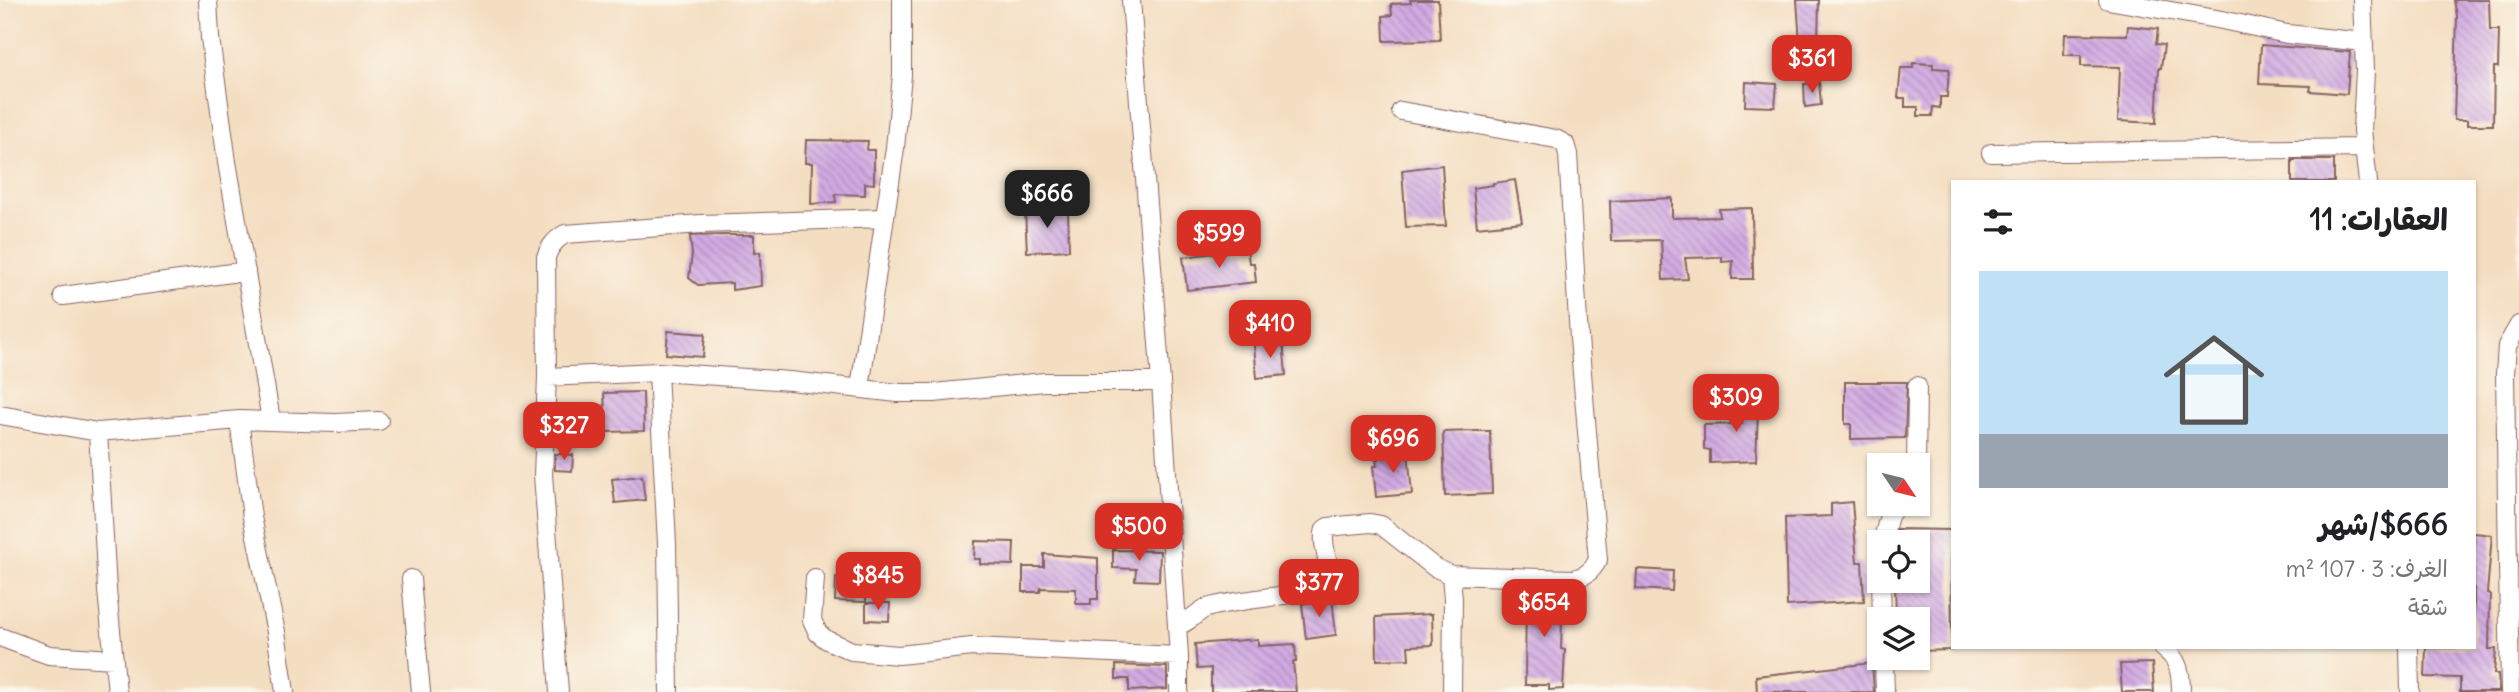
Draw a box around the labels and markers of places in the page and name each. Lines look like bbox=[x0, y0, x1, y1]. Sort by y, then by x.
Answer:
pin: $361 bbox=[1771, 36, 1853, 95]
pin: $666 bbox=[1006, 170, 1088, 230]
pin: $599 bbox=[1178, 210, 1260, 270]
pin: $410 bbox=[1229, 300, 1311, 360]
pin: $309 bbox=[1695, 374, 1777, 434]
pin: $327 bbox=[523, 402, 605, 462]
pin: $696 bbox=[1352, 416, 1434, 475]
pin: $500 bbox=[1098, 504, 1180, 563]
pin: $845 bbox=[837, 552, 919, 612]
pin: $377 bbox=[1278, 560, 1360, 619]
pin: $654 bbox=[1503, 580, 1585, 639]

